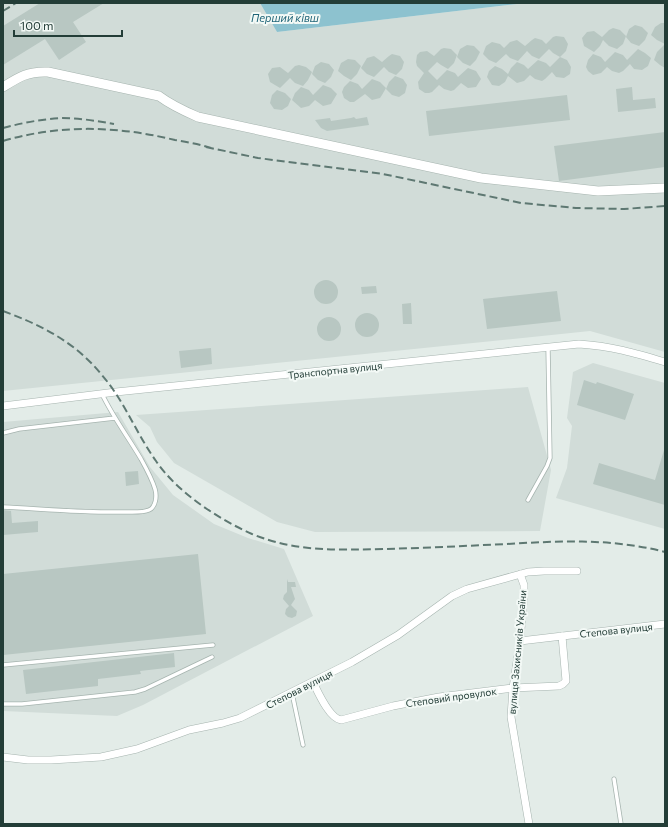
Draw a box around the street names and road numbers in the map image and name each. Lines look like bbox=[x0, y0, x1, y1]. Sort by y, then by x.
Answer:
street label: Транспортна вулиця bbox=[287, 359, 383, 381]
street label: вулиця Захисників України bbox=[506, 589, 528, 715]
street label: Степова вулиця bbox=[579, 620, 653, 640]
street label: Степова вулиця bbox=[264, 667, 334, 711]
street label: Степовий провулок bbox=[405, 685, 498, 709]

